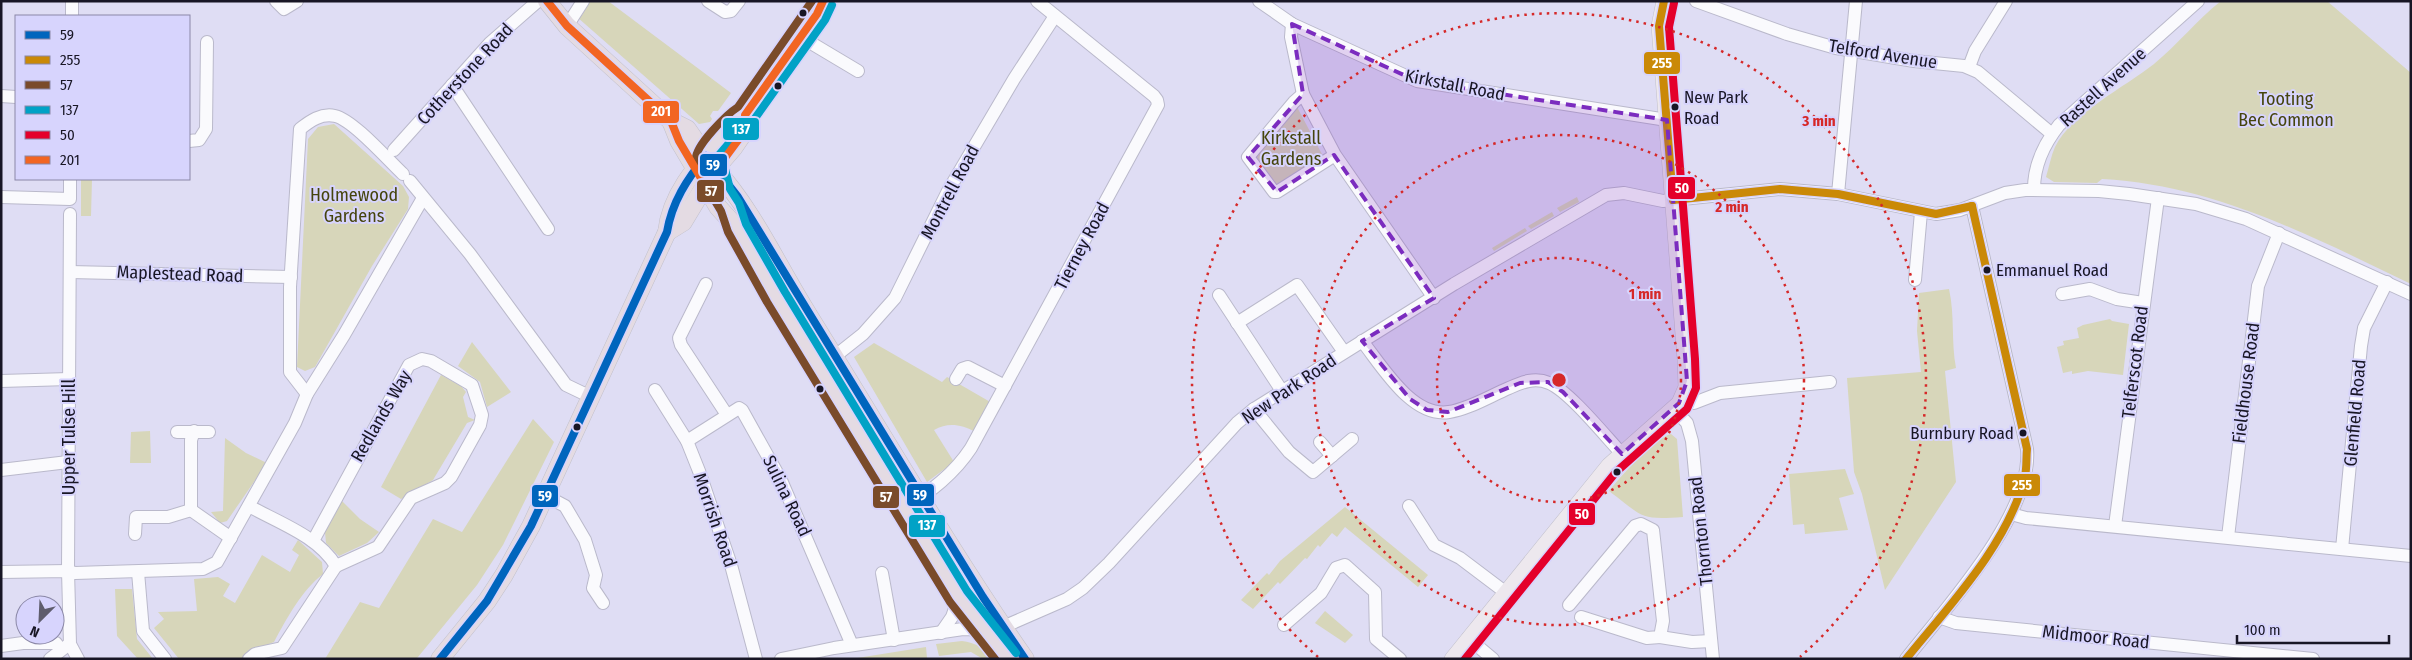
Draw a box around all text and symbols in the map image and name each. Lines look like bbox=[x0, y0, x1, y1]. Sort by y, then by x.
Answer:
unlabelled marker bbox=[798, 8, 808, 18]
legend bbox=[15, 15, 190, 180]
street label: Cotherstone Road bbox=[412, 19, 518, 129]
text: 59 bbox=[60, 26, 74, 44]
street label: Telford Avenue bbox=[1827, 35, 1939, 73]
street label: Rastell Avenue bbox=[2055, 43, 2151, 131]
text: 255 bbox=[60, 51, 80, 69]
line badge: 255 bbox=[1643, 51, 1681, 75]
text: 255 bbox=[1651, 55, 1672, 72]
street label: Kirkstall Road bbox=[1403, 64, 1507, 106]
text: 57 bbox=[60, 76, 73, 94]
unlabelled marker bbox=[773, 81, 783, 91]
place label: New Park Road bbox=[1684, 87, 1748, 129]
park label: Tooting Bec Common bbox=[2238, 88, 2334, 131]
line badge: 201 bbox=[642, 100, 680, 124]
text: 137 bbox=[60, 101, 79, 119]
marker: New Park Road bbox=[1670, 102, 1680, 112]
text: 201 bbox=[650, 103, 671, 120]
text: 3 min bbox=[1801, 112, 1836, 130]
line badge: 137 bbox=[722, 117, 760, 141]
text: 137 bbox=[732, 121, 750, 138]
text: 50 bbox=[60, 126, 75, 144]
park label: Kirkstall Gardens bbox=[1261, 127, 1322, 170]
street label: Montrell Road bbox=[916, 141, 984, 243]
text: 201 bbox=[60, 151, 80, 169]
line badge: 59 bbox=[699, 153, 728, 177]
text: 59 bbox=[706, 157, 720, 174]
line badge: 50 bbox=[1667, 176, 1696, 200]
line badge: 57 bbox=[696, 179, 725, 203]
text: 50 bbox=[1675, 180, 1690, 197]
text: 57 bbox=[705, 183, 717, 200]
park label: Holmewood Gardens bbox=[310, 184, 398, 227]
street label: Tierney Road bbox=[1050, 198, 1114, 294]
text: 2 min bbox=[1714, 198, 1749, 216]
place label: Emmanuel Road bbox=[1996, 260, 2108, 281]
street label: Maplestead Road bbox=[116, 261, 244, 287]
marker: Emmanuel Road bbox=[1982, 265, 1992, 275]
text: 1 min bbox=[1629, 285, 1661, 303]
street label: Telferscot Road bbox=[2117, 304, 2153, 420]
street label: Fieldhouse Road bbox=[2228, 321, 2264, 445]
street label: New Park Road bbox=[1238, 349, 1340, 429]
street label: Glenfield Road bbox=[2339, 358, 2371, 468]
street label: Redlands Way bbox=[346, 366, 416, 466]
centre of rings bbox=[1550, 371, 1568, 389]
street label: Upper Tulse Hill bbox=[58, 378, 80, 495]
unlabelled marker bbox=[815, 384, 825, 394]
unlabelled marker bbox=[572, 422, 582, 432]
place label: Burnbury Road bbox=[1910, 423, 2014, 444]
marker: Burnbury Road bbox=[2018, 428, 2028, 438]
street label: Sulina Road bbox=[758, 452, 816, 540]
unlabelled marker bbox=[1612, 467, 1622, 477]
street label: Morrish Road bbox=[689, 470, 741, 570]
line badge: 255 bbox=[2003, 473, 2041, 497]
street label: Thornton Road bbox=[1684, 476, 1718, 586]
text: 255 bbox=[2011, 477, 2032, 494]
line badge: 59 bbox=[906, 483, 935, 507]
line badge: 59 bbox=[531, 484, 559, 508]
line badge: 57 bbox=[872, 485, 900, 509]
text: 59 bbox=[913, 487, 927, 504]
text: 59 bbox=[538, 488, 552, 505]
text: 57 bbox=[880, 489, 892, 506]
line badge: 50 bbox=[1568, 502, 1596, 526]
text: 50 bbox=[1575, 506, 1590, 523]
line badge: 137 bbox=[908, 514, 946, 538]
text: 137 bbox=[918, 517, 936, 534]
north arrow bbox=[15, 595, 65, 645]
scale bar bbox=[2237, 612, 2390, 644]
street label: Midmoor Road bbox=[2041, 620, 2151, 654]
text: 100 m bbox=[2244, 621, 2281, 639]
text: N bbox=[28, 622, 42, 641]

